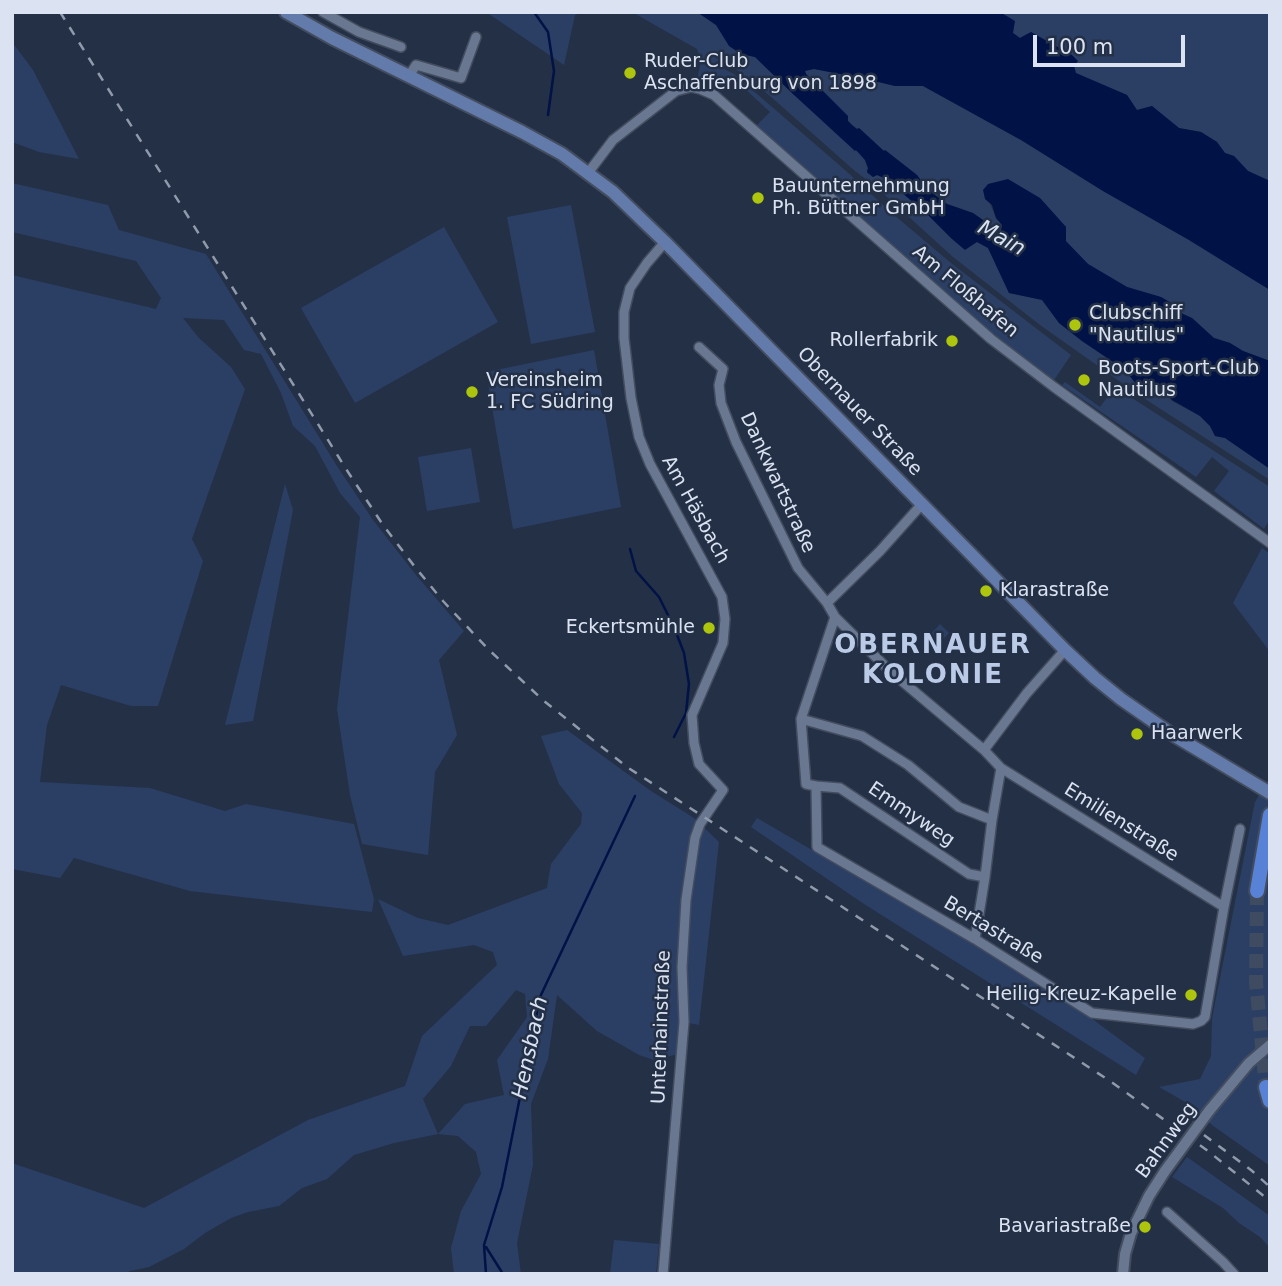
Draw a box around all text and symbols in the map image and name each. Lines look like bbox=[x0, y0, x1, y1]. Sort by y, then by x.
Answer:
scale bar bbox=[1037, 21, 1189, 65]
text: 100 m bbox=[1046, 35, 1113, 59]
place label: Ruder-Club Aschaffenburg von 1898 bbox=[644, 51, 877, 95]
marker: Ruder-Club Aschaffenburg von 1898 bbox=[622, 65, 638, 81]
place label: Bauunternehmung Ph. Büttner GmbH bbox=[772, 176, 950, 220]
marker: Bauunternehmung Ph. Büttner GmbH bbox=[750, 190, 766, 206]
water label: Main bbox=[973, 216, 1029, 262]
street label: Am Floßhafen bbox=[907, 241, 1023, 343]
place label: Clubschiff "Nautilus" bbox=[1089, 303, 1184, 347]
marker: Clubschiff "Nautilus" bbox=[1067, 317, 1083, 333]
place label: Rollerfabrik bbox=[829, 330, 938, 352]
marker: Rollerfabrik bbox=[944, 333, 960, 349]
street label: Obernauer Straße bbox=[792, 343, 926, 481]
place label: Boots-Sport-Club Nautilus bbox=[1098, 358, 1259, 402]
place label: Vereinsheim 1. FC Südring bbox=[486, 370, 614, 414]
marker: Boots-Sport-Club Nautilus bbox=[1076, 372, 1092, 388]
marker: Vereinsheim 1. FC Südring bbox=[464, 384, 480, 400]
street label: Dankwartstraße bbox=[735, 409, 819, 557]
street label: Am Häsbach bbox=[656, 452, 734, 568]
place label: Klarastraße bbox=[1000, 580, 1109, 602]
marker: Klarastraße bbox=[978, 583, 994, 599]
place label: Eckertsmühle bbox=[566, 617, 695, 639]
marker: Eckertsmühle bbox=[701, 620, 717, 636]
district label: OBERNAUER KOLONIE bbox=[835, 630, 1031, 692]
place label: Haarwerk bbox=[1151, 723, 1242, 745]
marker: Haarwerk bbox=[1129, 726, 1145, 742]
street label: Emmyweg bbox=[863, 778, 959, 852]
street label: Emilienstraße bbox=[1060, 779, 1182, 867]
street label: Bertastraße bbox=[939, 892, 1047, 970]
street label: Unterhainstraße bbox=[648, 950, 676, 1104]
place label: Heilig-Kreuz-Kapelle bbox=[986, 984, 1177, 1006]
marker: Heilig-Kreuz-Kapelle bbox=[1183, 987, 1199, 1003]
water label: Hensbach bbox=[508, 995, 554, 1101]
street label: Bahnweg bbox=[1132, 1099, 1202, 1183]
place label: Bavariastraße bbox=[998, 1216, 1131, 1238]
marker: Bavariastraße bbox=[1137, 1219, 1153, 1235]

